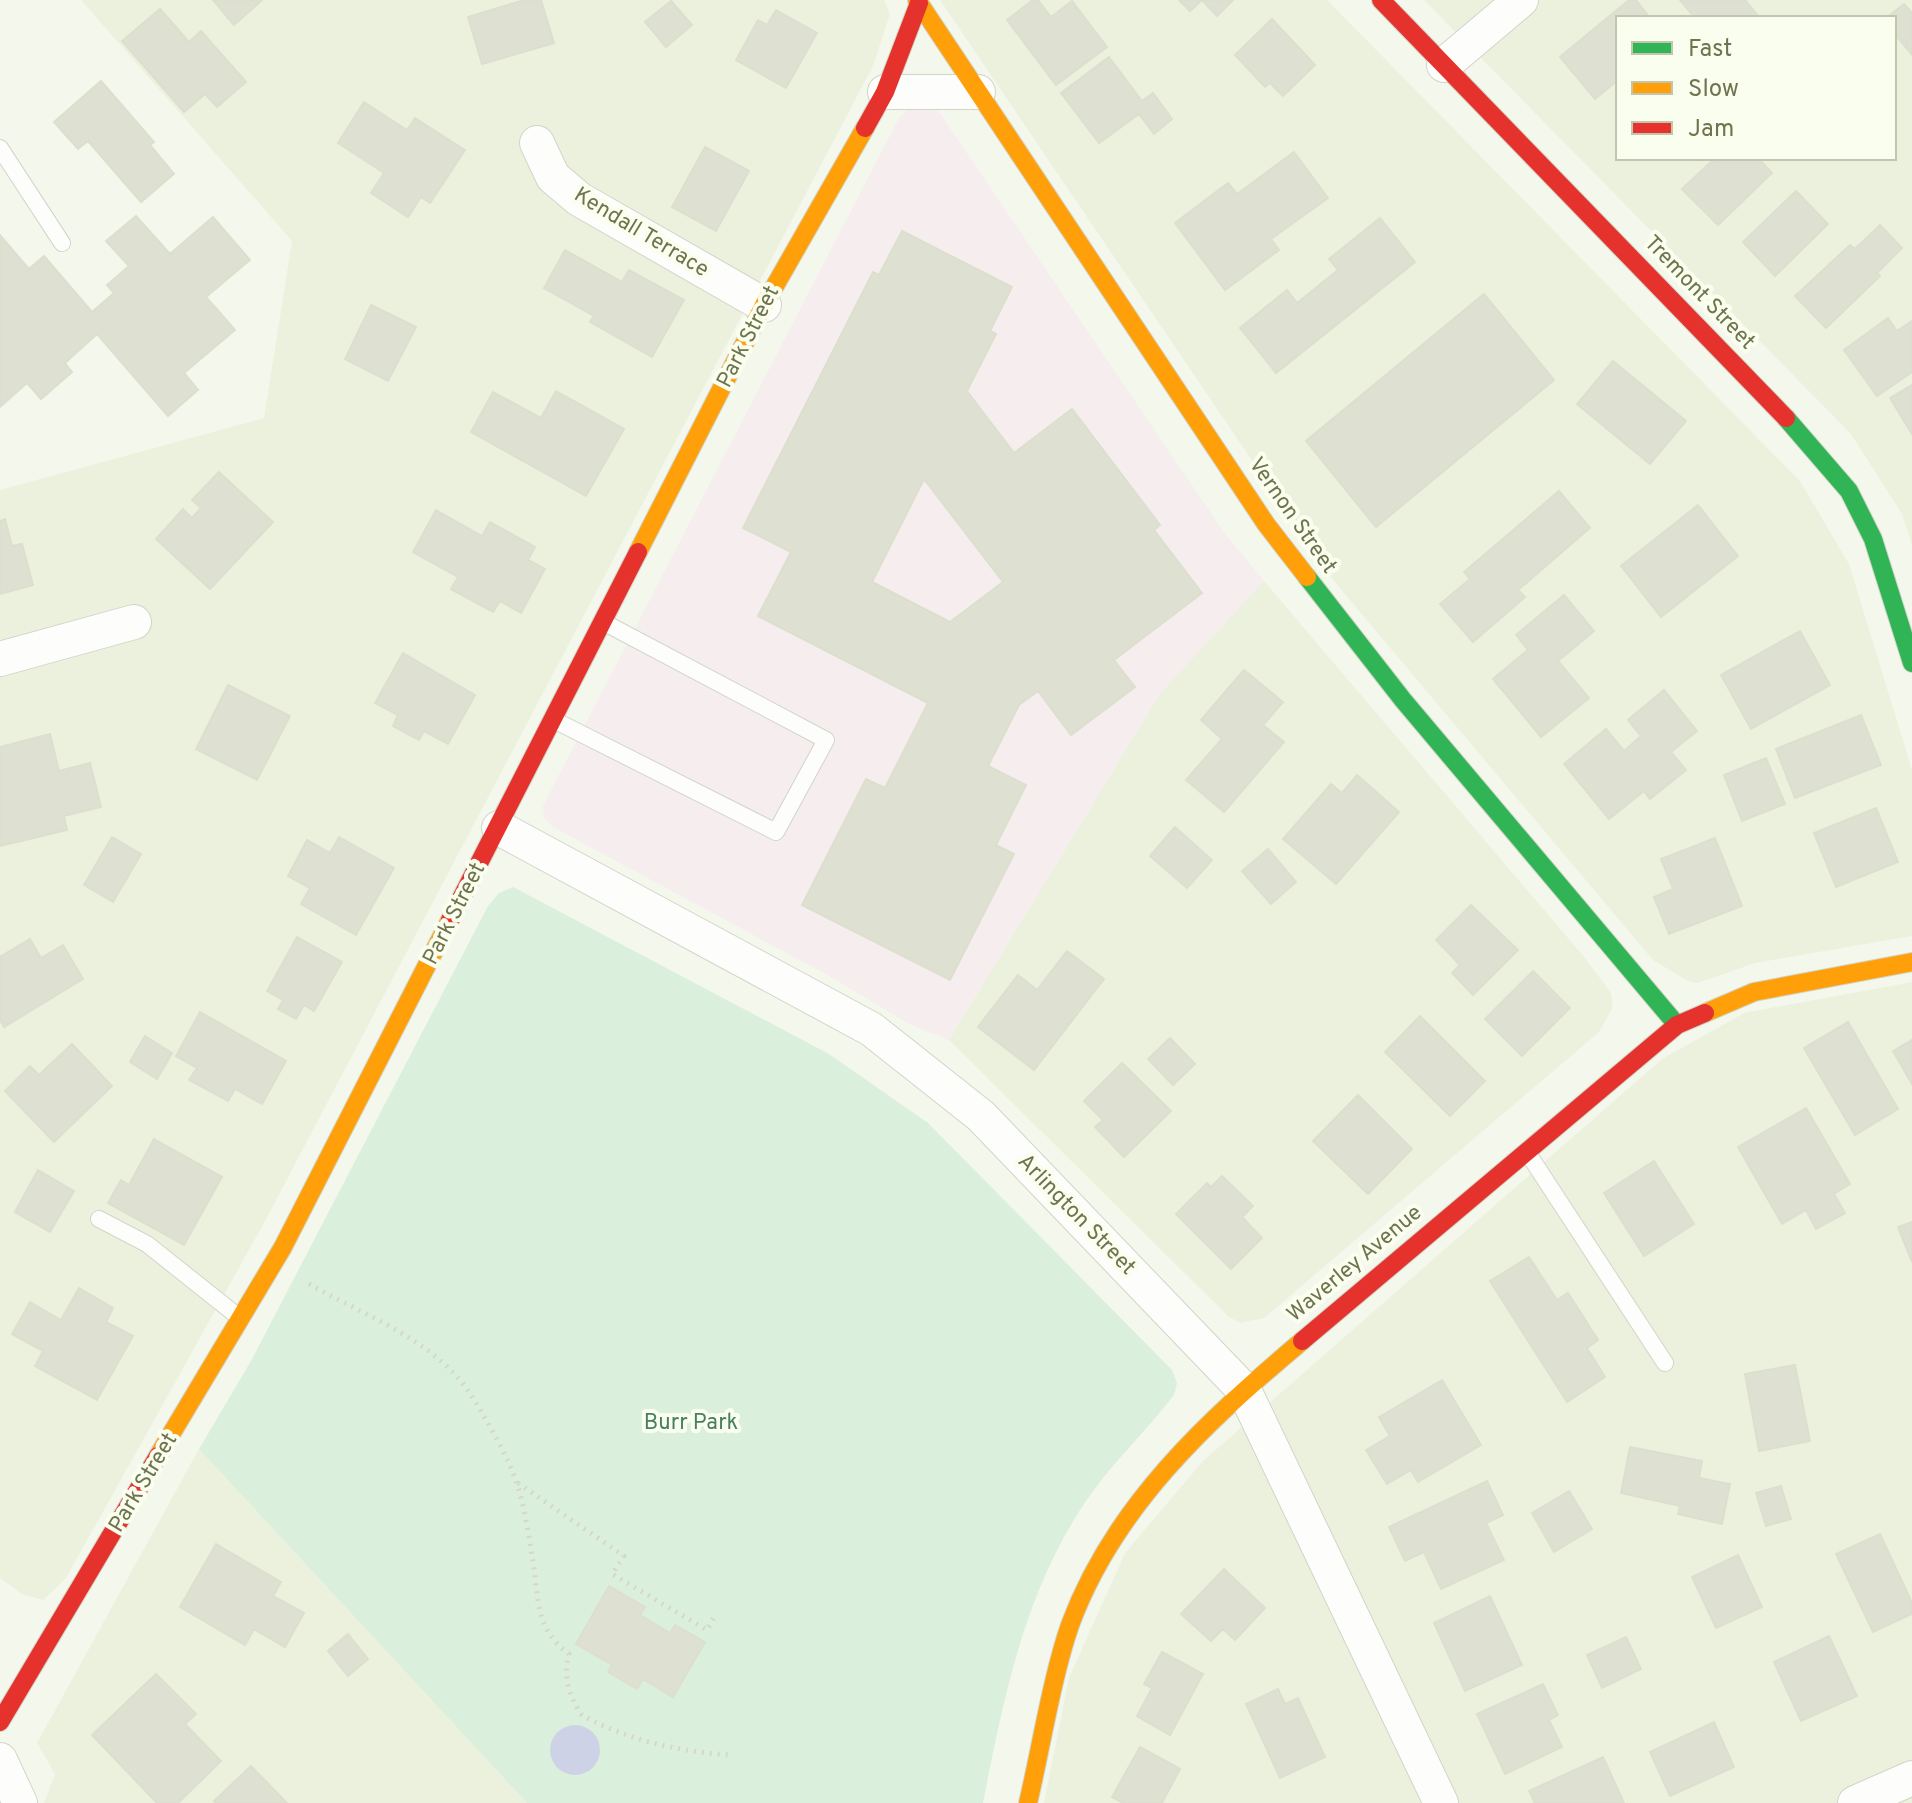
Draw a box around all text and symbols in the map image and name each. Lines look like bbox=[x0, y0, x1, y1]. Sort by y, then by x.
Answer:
legend bbox=[1616, 16, 1896, 160]
text: Fast bbox=[1688, 35, 1732, 65]
text: Slow bbox=[1688, 75, 1739, 105]
text: Jam bbox=[1688, 115, 1734, 145]
street label: Kendall Terrace bbox=[569, 182, 713, 284]
street label: Tremont Street bbox=[1638, 230, 1760, 356]
street label: Park Street bbox=[712, 281, 786, 393]
street label: Vernon Street bbox=[1242, 453, 1342, 579]
street label: Park Street bbox=[418, 858, 492, 970]
street label: Arlington Street bbox=[1011, 1149, 1141, 1281]
street label: Waverley Avenue bbox=[1282, 1200, 1428, 1328]
park label: Burr Park bbox=[644, 1410, 738, 1437]
street label: Park Street bbox=[104, 1428, 184, 1538]

